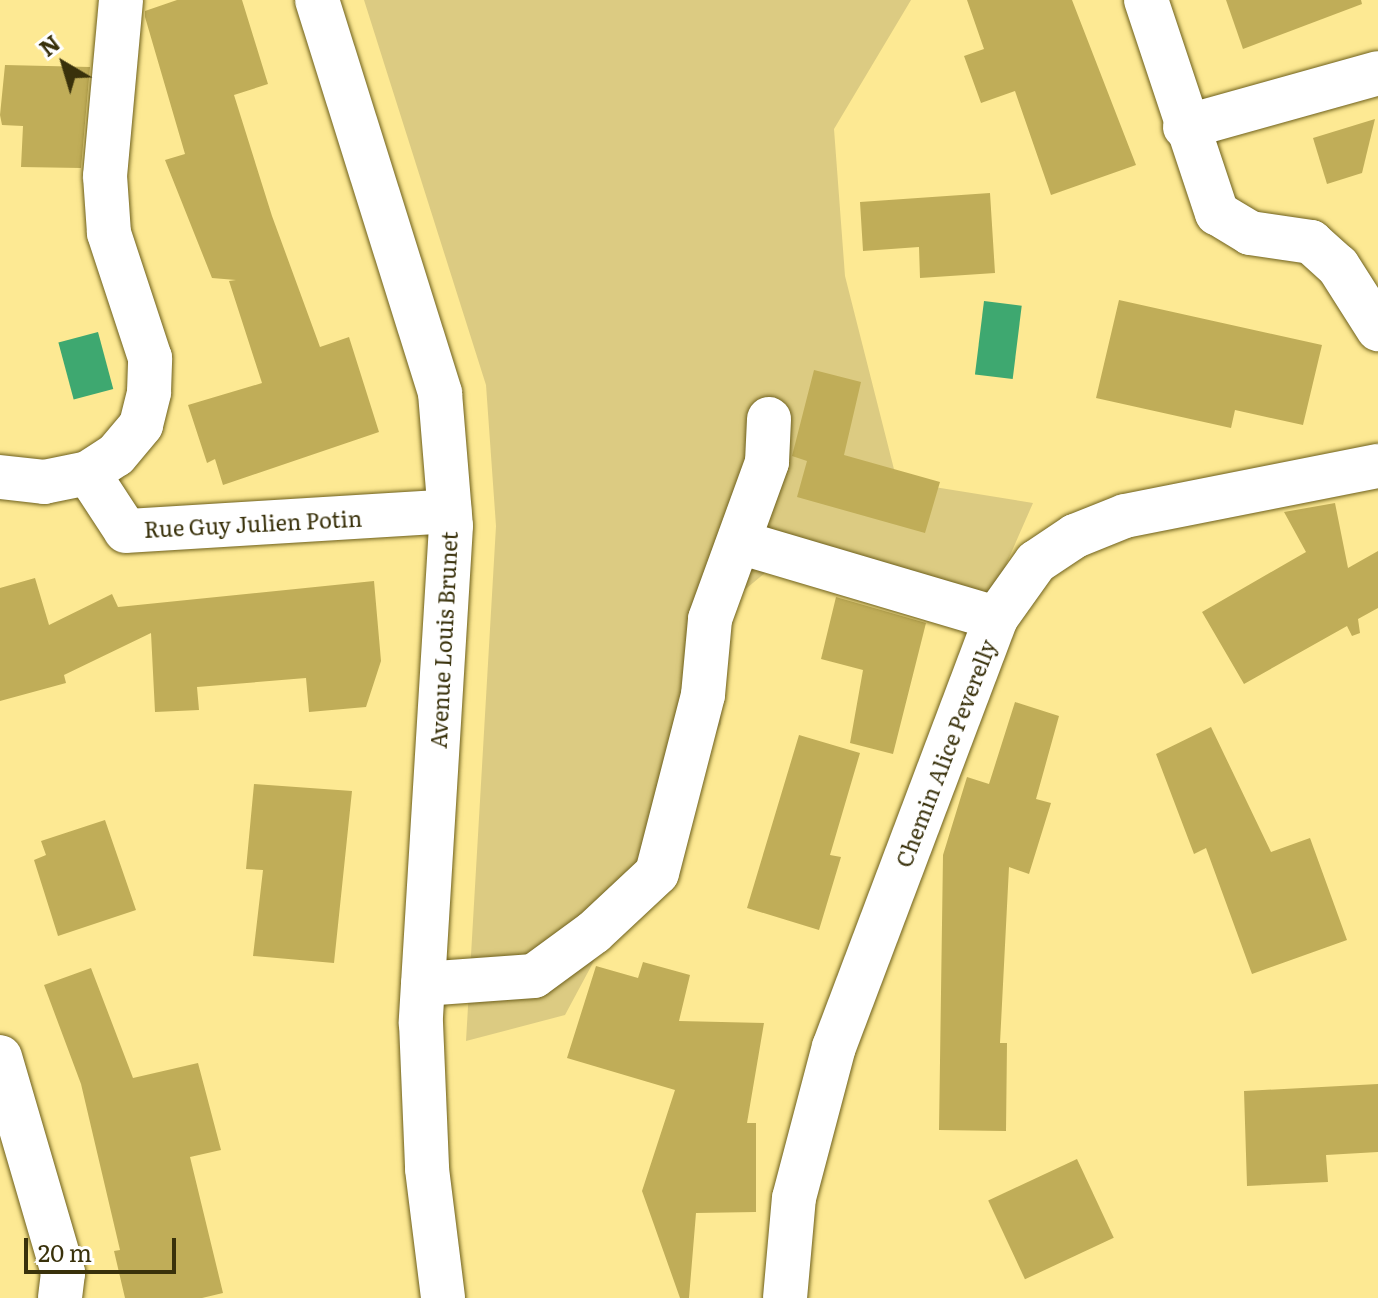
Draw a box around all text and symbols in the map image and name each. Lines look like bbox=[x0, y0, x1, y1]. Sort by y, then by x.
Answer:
north arrow bbox=[24, 24, 104, 104]
text: N bbox=[31, 26, 66, 63]
street label: Rue Guy Julien Potin bbox=[143, 504, 363, 542]
street label: Avenue Louis Brunet bbox=[424, 531, 462, 749]
street label: Chemin Alice Peverelly bbox=[889, 635, 1001, 871]
scale bar bbox=[28, 1222, 180, 1272]
text: 20 m bbox=[38, 1234, 92, 1269]

